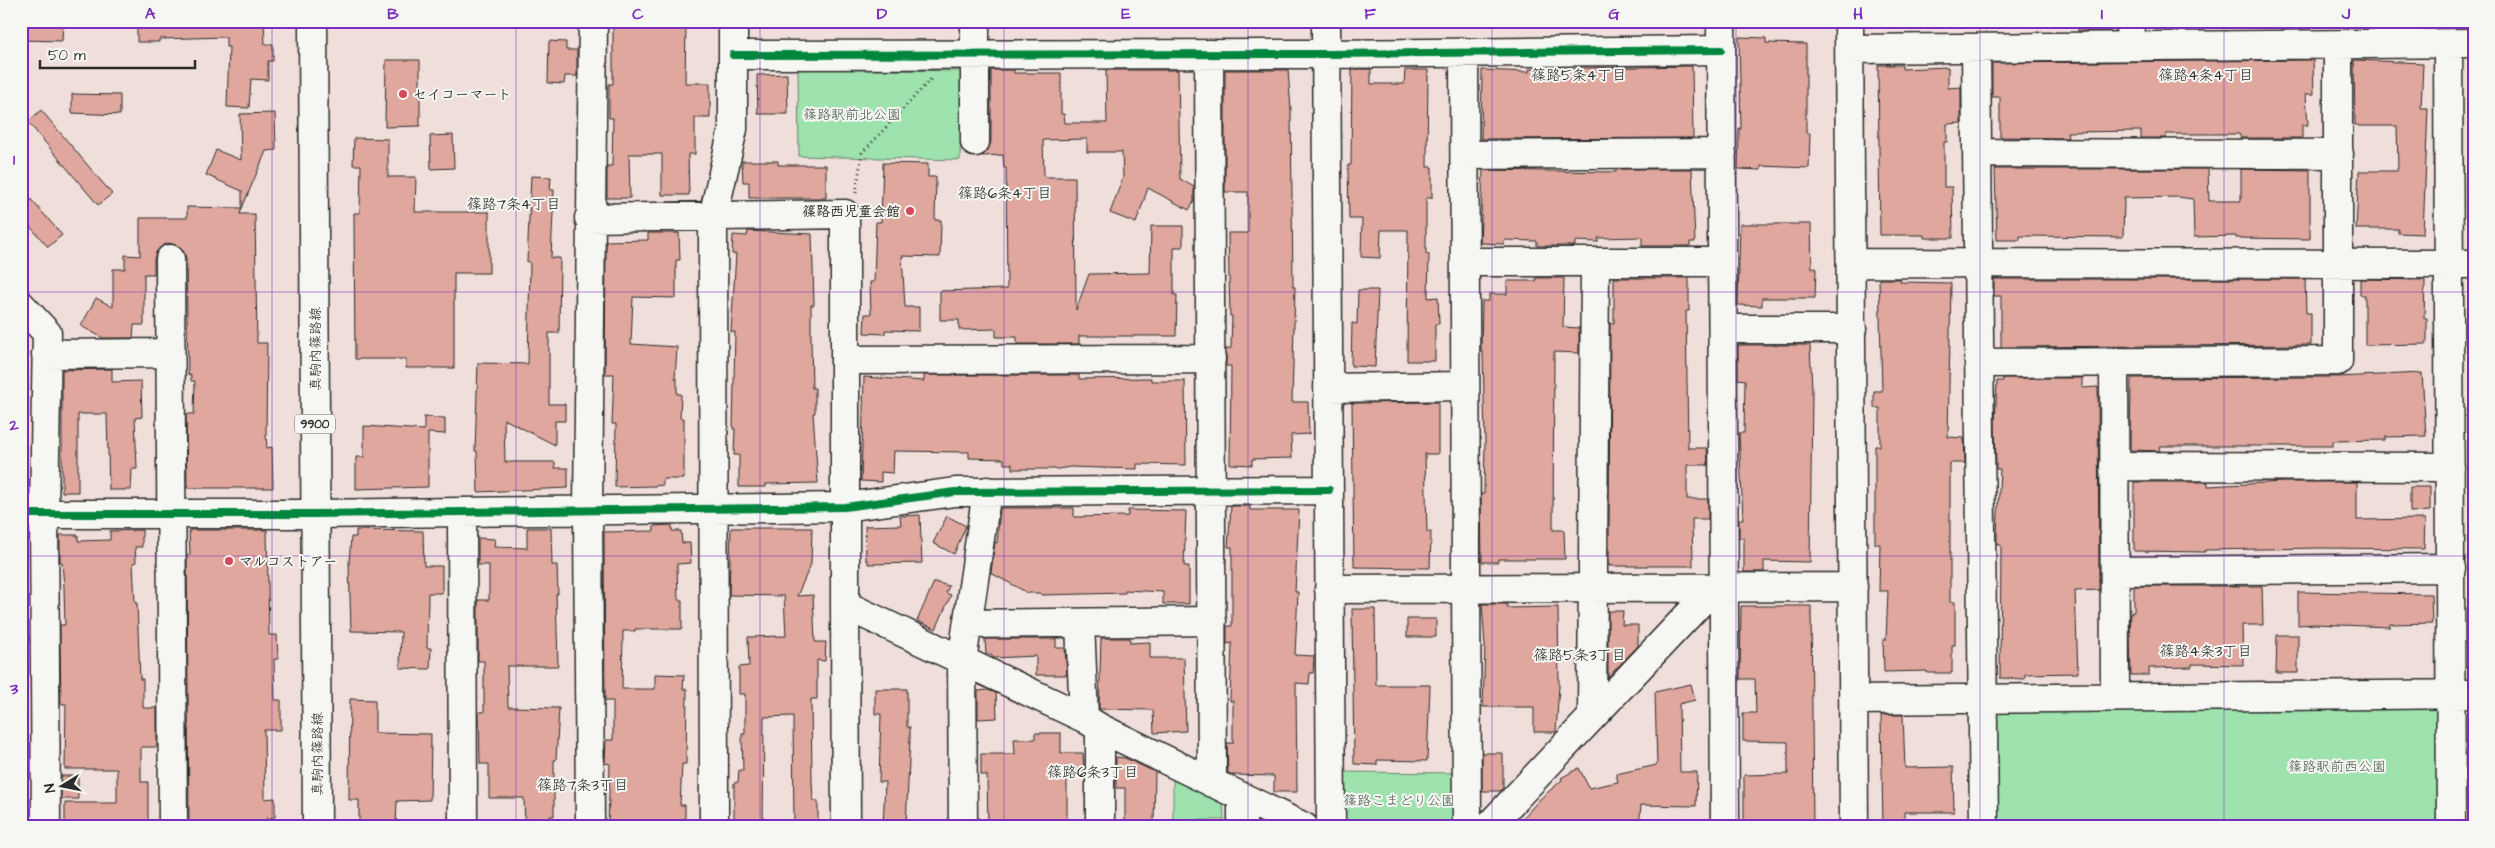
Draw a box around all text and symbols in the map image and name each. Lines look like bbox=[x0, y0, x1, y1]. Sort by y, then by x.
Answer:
text: A bbox=[145, 3, 156, 25]
text: B bbox=[387, 3, 399, 25]
text: C bbox=[632, 3, 644, 25]
text: D bbox=[877, 3, 888, 25]
text: E bbox=[1121, 3, 1131, 25]
text: F bbox=[1364, 3, 1376, 25]
text: G bbox=[1608, 3, 1620, 25]
text: H bbox=[1853, 3, 1863, 25]
text: I bbox=[2101, 3, 2103, 25]
text: J bbox=[2341, 3, 2351, 25]
scale bar bbox=[40, 38, 195, 70]
text: 50 m bbox=[48, 45, 86, 66]
district label: 篠路5条4丁目 bbox=[1531, 65, 1627, 86]
district label: 篠路4条4丁目 bbox=[2158, 65, 2254, 86]
place label: セイコーマート bbox=[413, 85, 512, 105]
marker: セイコーマート bbox=[397, 88, 409, 100]
park label: 篠路駅前北公園 bbox=[803, 105, 901, 125]
text: 1 bbox=[13, 149, 16, 171]
district label: 篠路6条4丁目 bbox=[958, 183, 1052, 204]
district label: 篠路7条4丁目 bbox=[467, 194, 561, 215]
place label: 篠路西児童会館 bbox=[802, 202, 900, 222]
marker: 篠路西児童会館 bbox=[904, 205, 916, 217]
street label: 真駒内篠路線 bbox=[306, 307, 326, 391]
text: 2 bbox=[8, 414, 19, 436]
road number: 9900 bbox=[295, 414, 335, 434]
place label: マルコストアー bbox=[239, 552, 337, 572]
marker: マルコストアー bbox=[223, 555, 235, 567]
district label: 篠路4条3丁目 bbox=[2160, 641, 2252, 662]
district label: 篠路5条3丁目 bbox=[1533, 645, 1627, 666]
text: 3 bbox=[9, 678, 19, 700]
street label: 真駒内篠路線 bbox=[308, 712, 328, 796]
park label: 篠路駅前西公園 bbox=[2288, 757, 2386, 777]
north arrow bbox=[38, 760, 88, 810]
district label: 篠路6条3丁目 bbox=[1047, 762, 1139, 783]
district label: 篠路7条3丁目 bbox=[537, 775, 629, 796]
text: N bbox=[40, 782, 61, 794]
park label: 篠路こまどり公園 bbox=[1343, 791, 1455, 811]

